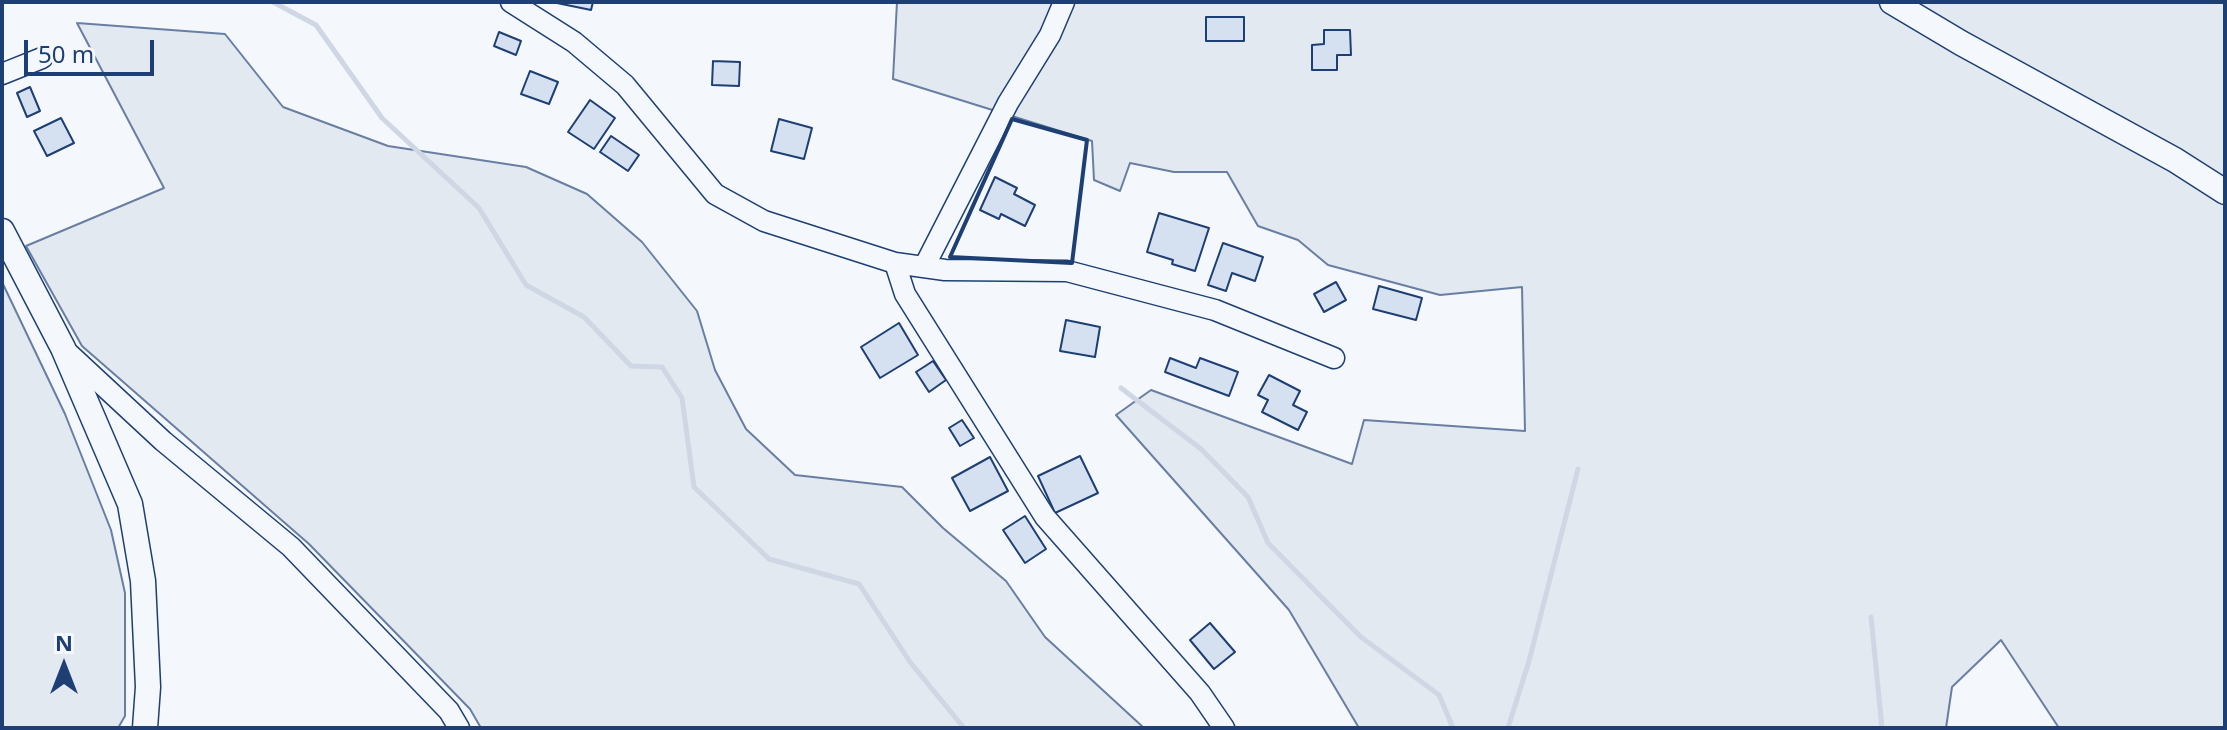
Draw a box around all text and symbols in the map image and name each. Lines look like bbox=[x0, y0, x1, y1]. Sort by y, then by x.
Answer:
scale bar bbox=[28, 24, 158, 74]
text: 50 m bbox=[38, 37, 94, 70]
north arrow bbox=[24, 626, 104, 706]
text: N bbox=[55, 627, 73, 657]

